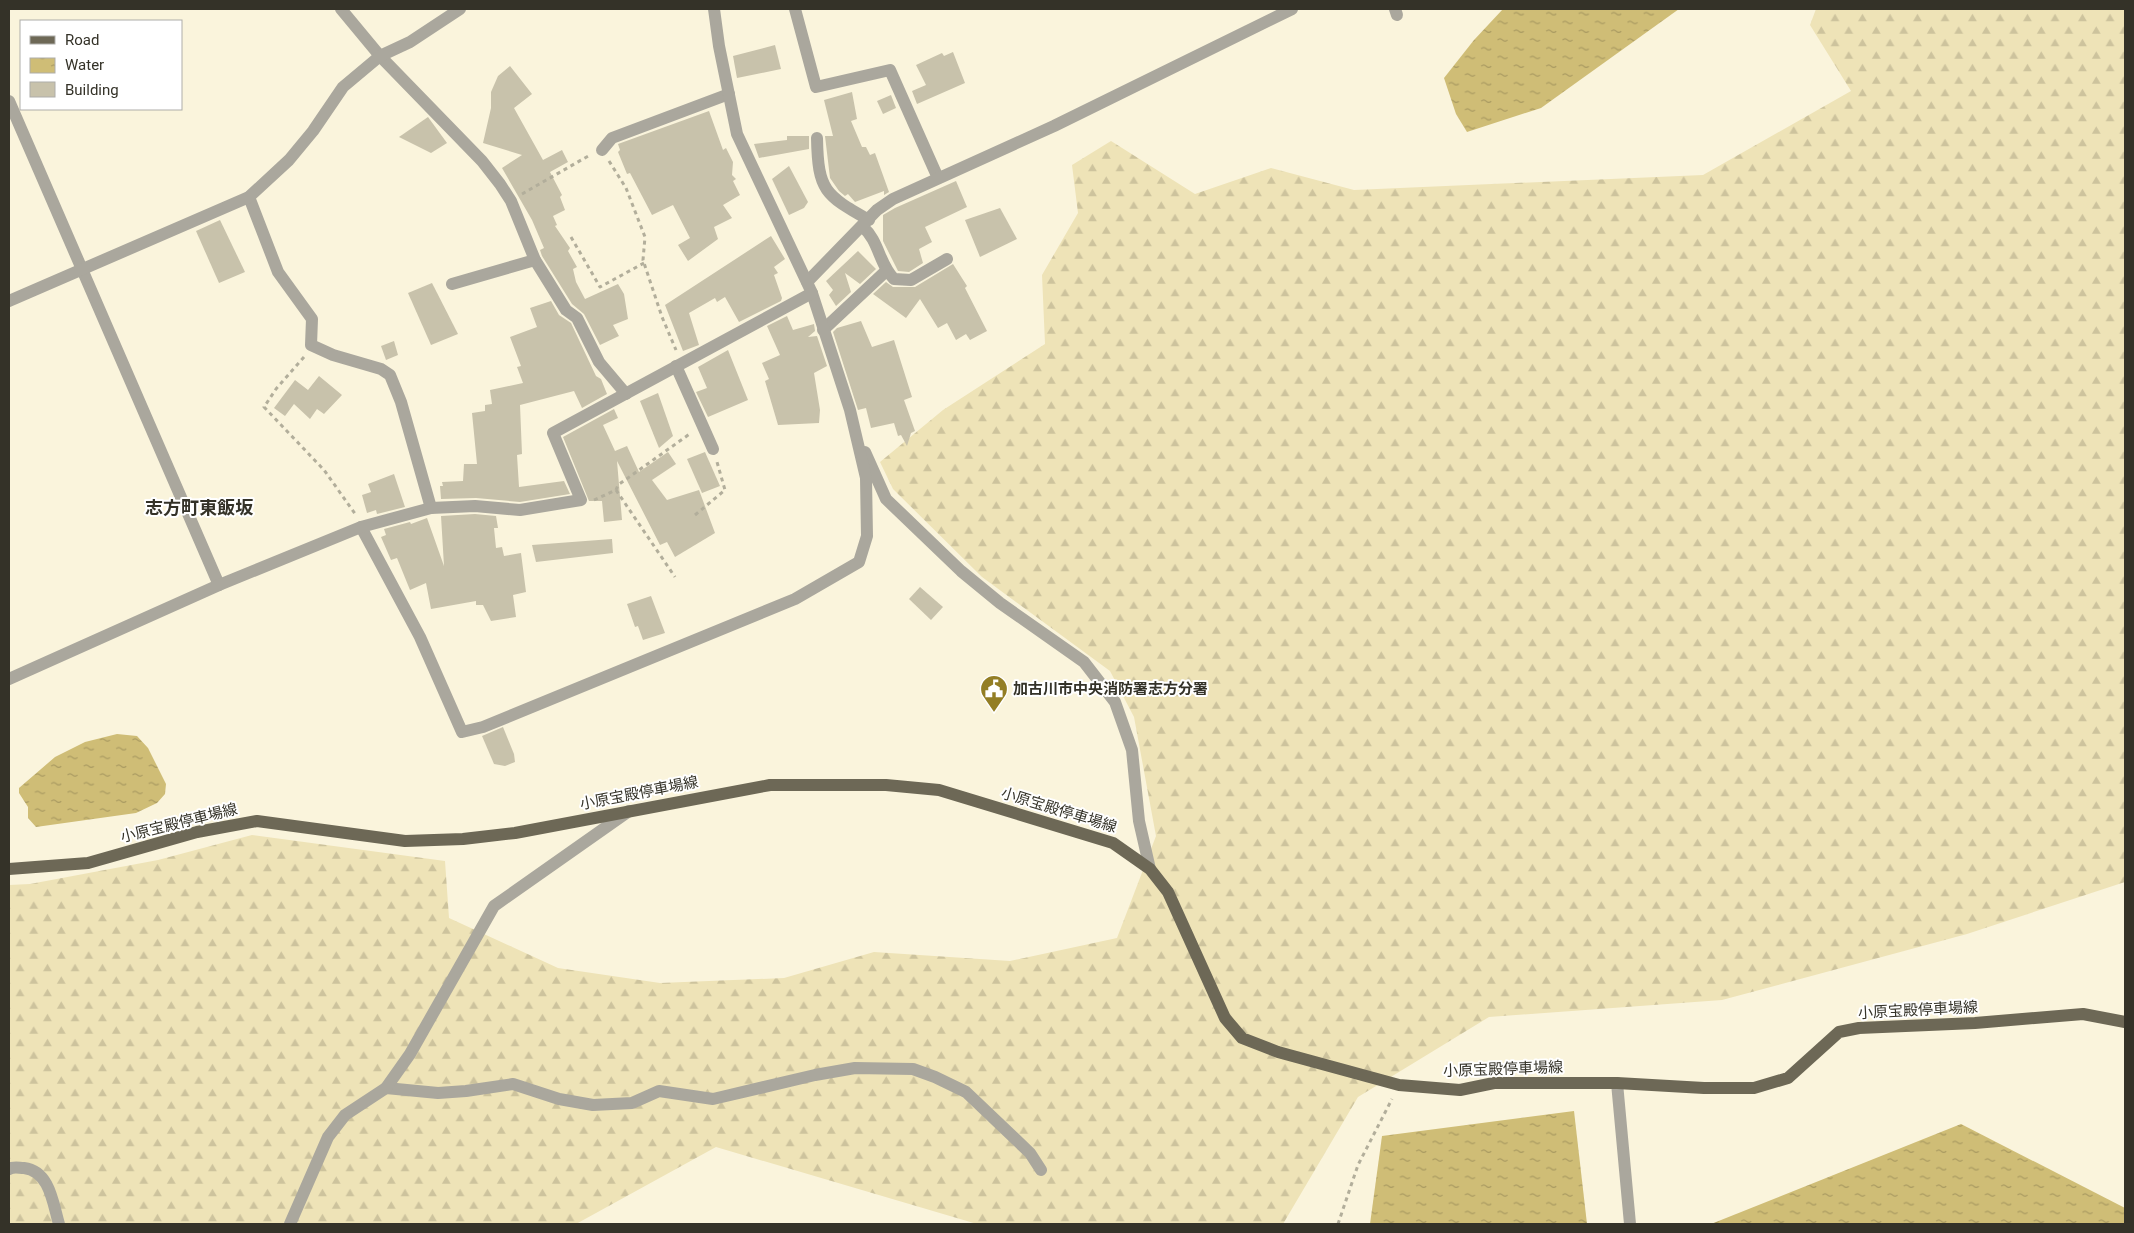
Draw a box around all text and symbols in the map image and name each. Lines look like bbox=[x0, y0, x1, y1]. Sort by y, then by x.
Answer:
legend bbox=[20, 20, 182, 110]
text: Road bbox=[65, 31, 99, 49]
text: Water bbox=[65, 56, 104, 74]
text: Building bbox=[65, 81, 119, 99]
district label: 志方町東飯坂 bbox=[145, 497, 254, 518]
public building icon: 加古川市中央消防署志方分署 bbox=[979, 674, 1009, 713]
place label: 加古川市中央消防署志方分署 bbox=[1013, 680, 1208, 698]
street label: 小原宝殿停車場線 bbox=[578, 773, 700, 813]
street label: 小原宝殿停車場線 bbox=[999, 784, 1119, 836]
street label: 小原宝殿停車場線 bbox=[119, 800, 239, 846]
street label: 小原宝殿停車場線 bbox=[1858, 998, 1978, 1022]
street label: 小原宝殿停車場線 bbox=[1443, 1058, 1563, 1080]

